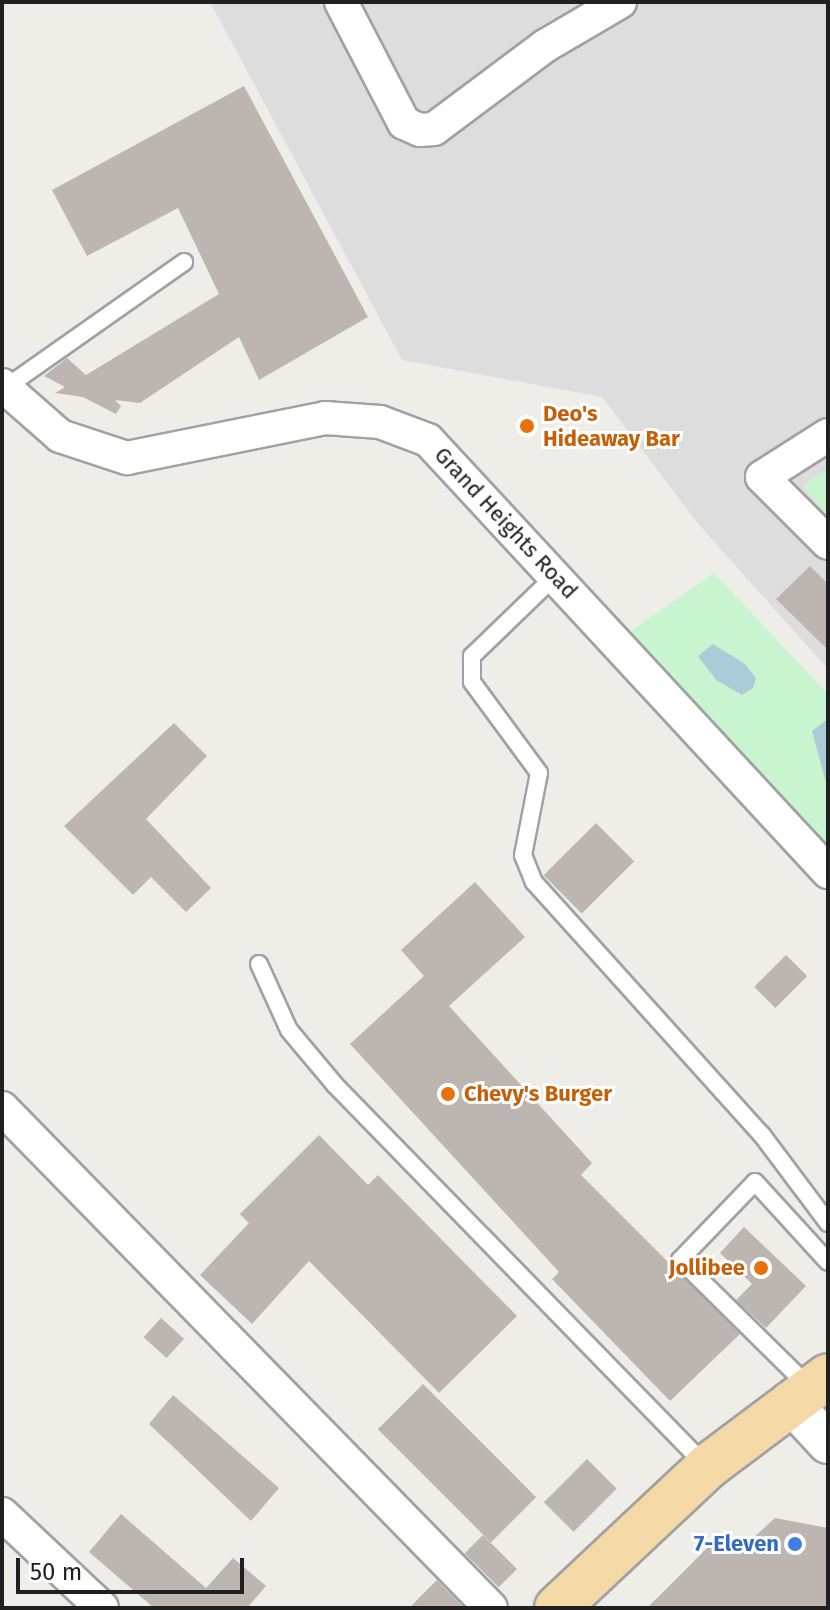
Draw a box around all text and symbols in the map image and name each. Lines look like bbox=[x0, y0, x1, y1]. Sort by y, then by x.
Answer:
place label: Deo's Hideaway Bar bbox=[543, 400, 680, 452]
marker: Deo's Hideaway Bar bbox=[518, 417, 536, 435]
street label: Grand Heights Road bbox=[429, 442, 583, 604]
place label: Chevy's Burger bbox=[464, 1081, 612, 1107]
marker: Chevy's Burger bbox=[439, 1085, 457, 1103]
place label: Jollibee bbox=[668, 1255, 745, 1281]
marker: Jollibee bbox=[752, 1259, 770, 1277]
place label: 7-Eleven bbox=[694, 1531, 779, 1557]
marker: 7-Eleven bbox=[786, 1535, 804, 1553]
scale bar bbox=[20, 1542, 248, 1592]
text: 50 m bbox=[30, 1558, 82, 1586]

